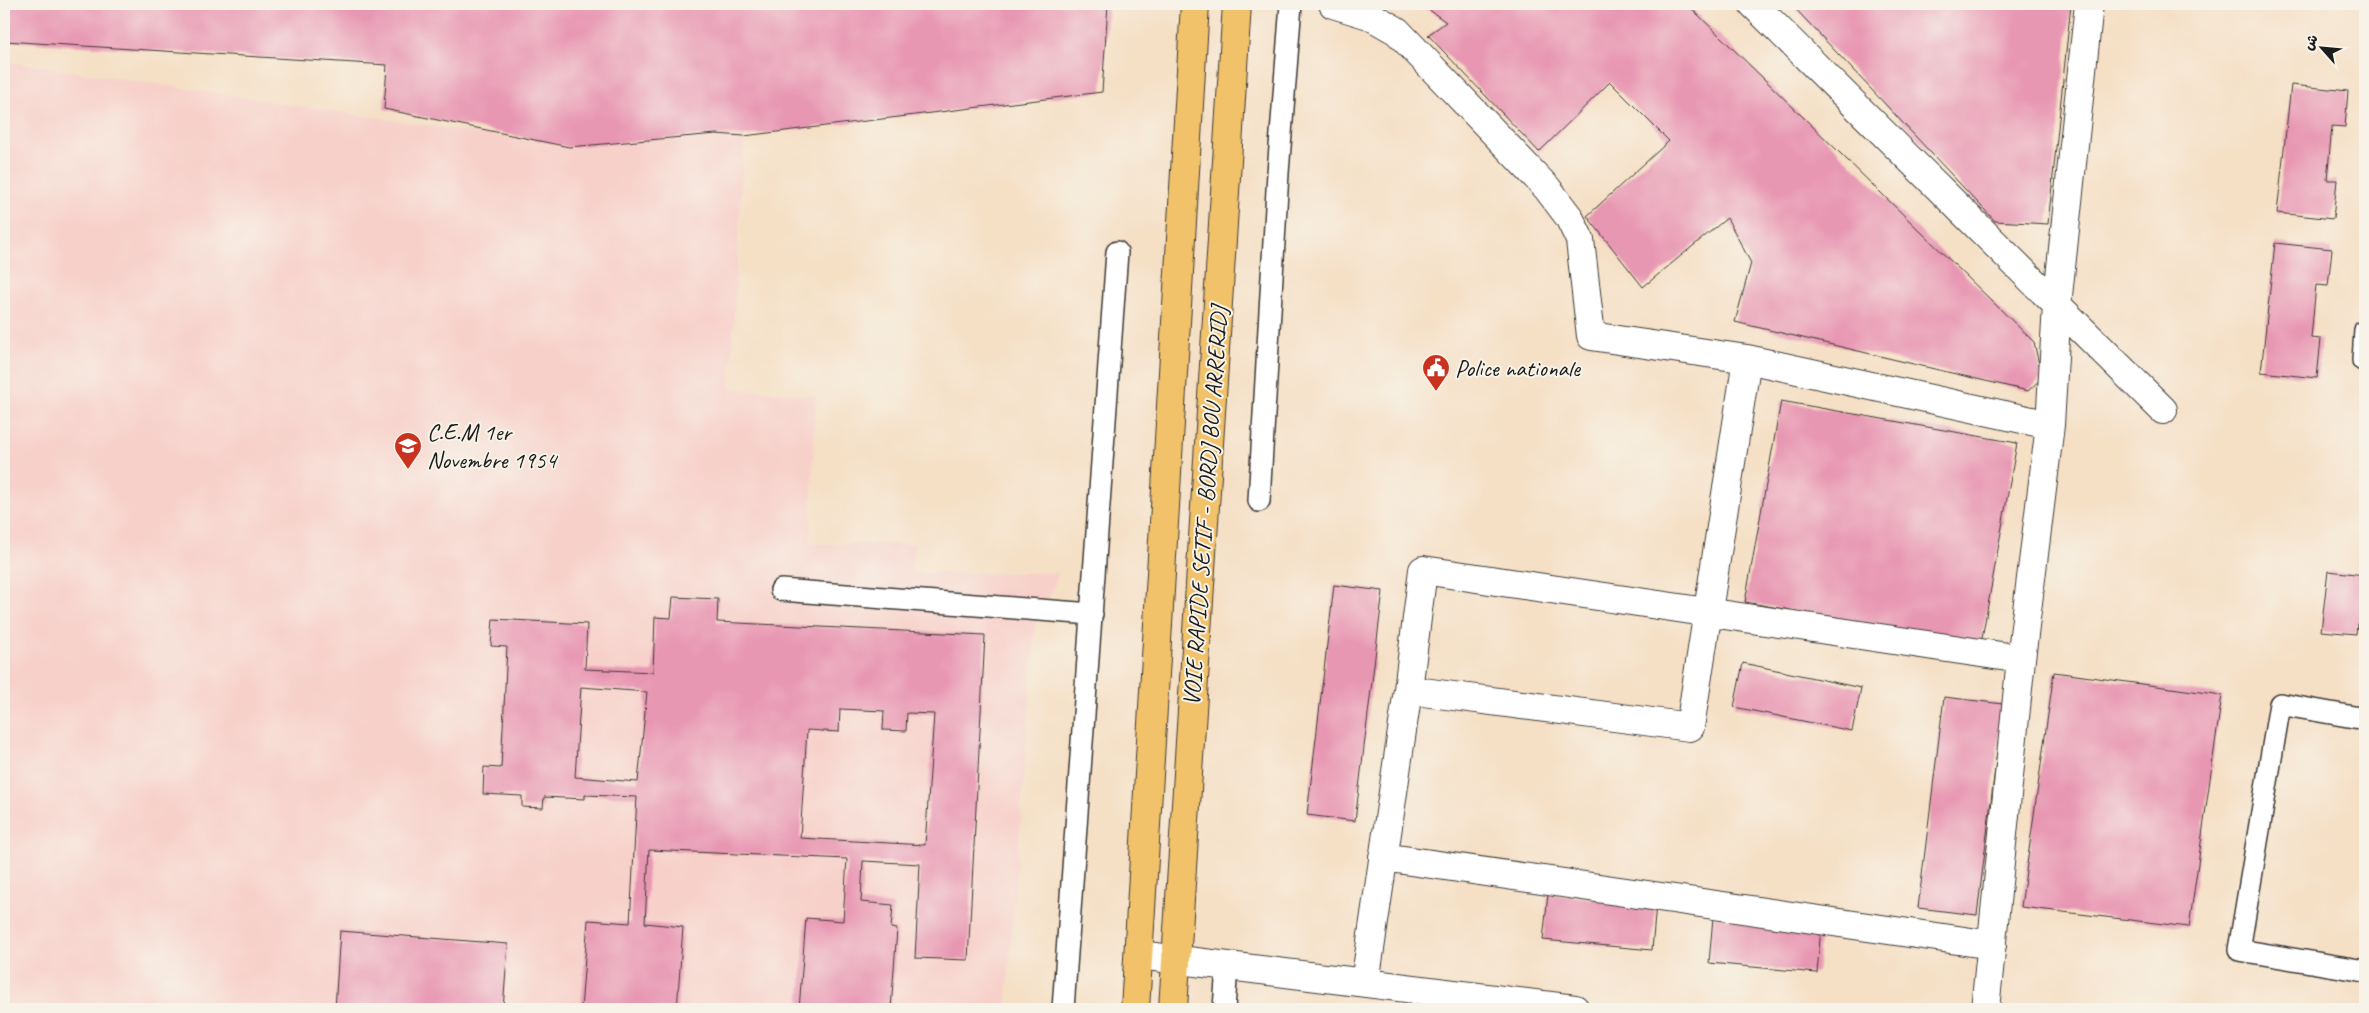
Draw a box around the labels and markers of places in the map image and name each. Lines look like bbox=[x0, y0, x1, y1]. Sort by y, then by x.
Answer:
public building icon: Police nationale bbox=[1421, 353, 1451, 392]
place label: Police nationale bbox=[1455, 353, 1582, 383]
place label: C.E.M 1er Novembre 1954 bbox=[427, 417, 558, 475]
school or university icon: C.E.M 1er Novembre 1954 bbox=[393, 431, 423, 470]

